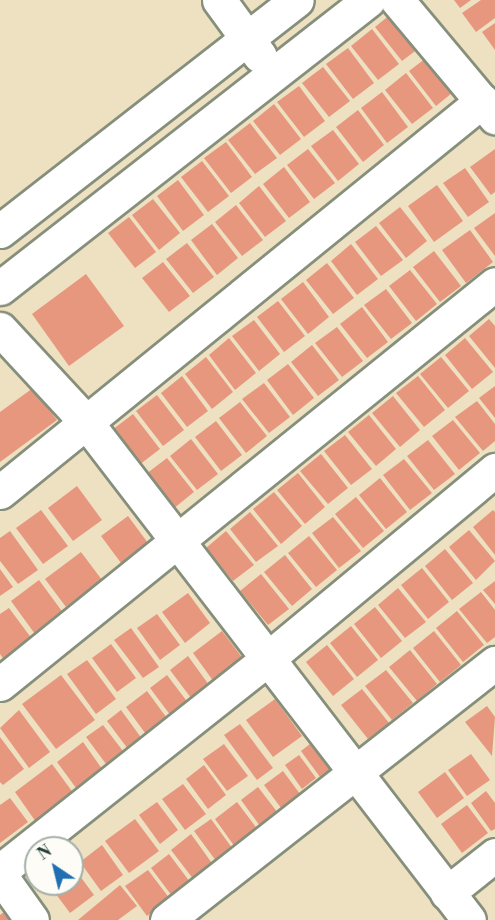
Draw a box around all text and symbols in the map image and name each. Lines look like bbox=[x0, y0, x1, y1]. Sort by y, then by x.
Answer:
north arrow bbox=[24, 836, 84, 896]
text: N bbox=[34, 841, 56, 865]

